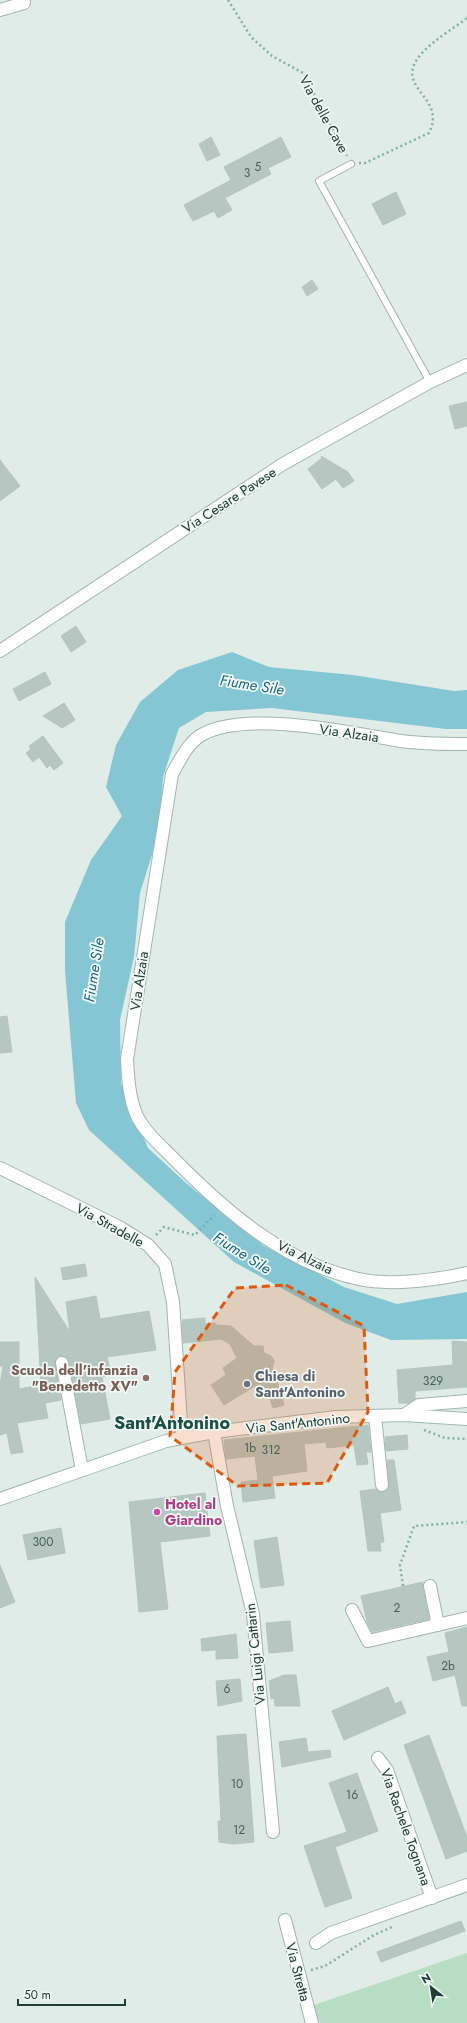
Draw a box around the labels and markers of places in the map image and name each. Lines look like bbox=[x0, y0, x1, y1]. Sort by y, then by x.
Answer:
place label: Scuola dell'infanzia "Benedetto XV" bbox=[11, 1360, 138, 1396]
place label: Chiesa di Sant'Antonino bbox=[255, 1366, 345, 1402]
marker: Scuola dell'infanzia "Benedetto XV" bbox=[141, 1373, 151, 1383]
marker: Chiesa di Sant'Antonino bbox=[242, 1379, 252, 1389]
place label: Hotel al Giardino bbox=[165, 1494, 222, 1530]
marker: Hotel al Giardino bbox=[152, 1507, 162, 1517]

